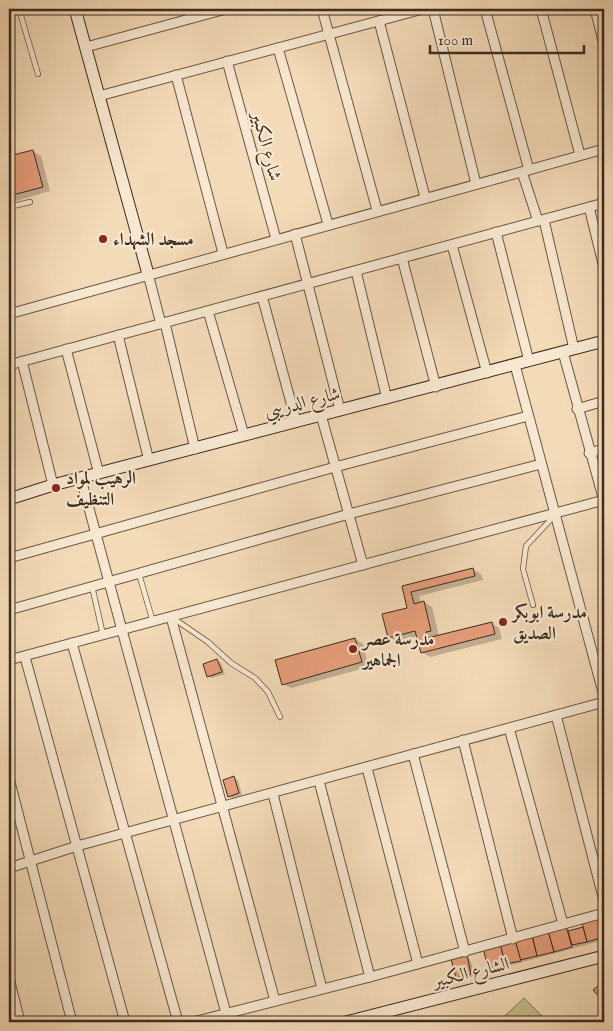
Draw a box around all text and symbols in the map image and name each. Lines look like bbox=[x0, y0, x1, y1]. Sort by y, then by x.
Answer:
scale bar bbox=[430, 22, 584, 54]
text: 100 m bbox=[438, 31, 474, 50]
street label: شارع الكبير bbox=[243, 107, 286, 184]
place label: مسجد الشهداء bbox=[113, 229, 194, 252]
marker: مسجد الشهداء bbox=[97, 233, 109, 245]
street label: شارع الدريبي bbox=[262, 383, 343, 427]
place label: الرهيب لمواد التنظيف bbox=[66, 468, 136, 512]
marker: الرهيب لمواد التنظيف bbox=[50, 482, 62, 494]
place label: مدرسة ابوبكر الصديق bbox=[511, 602, 587, 646]
marker: مدرسة ابوبكر الصديق bbox=[497, 616, 509, 628]
place label: مدرسة عصر الجماهير bbox=[361, 629, 434, 673]
marker: مدرسة عصر الجماهير bbox=[347, 643, 359, 655]
street label: الشارع الكبير bbox=[429, 953, 512, 996]

